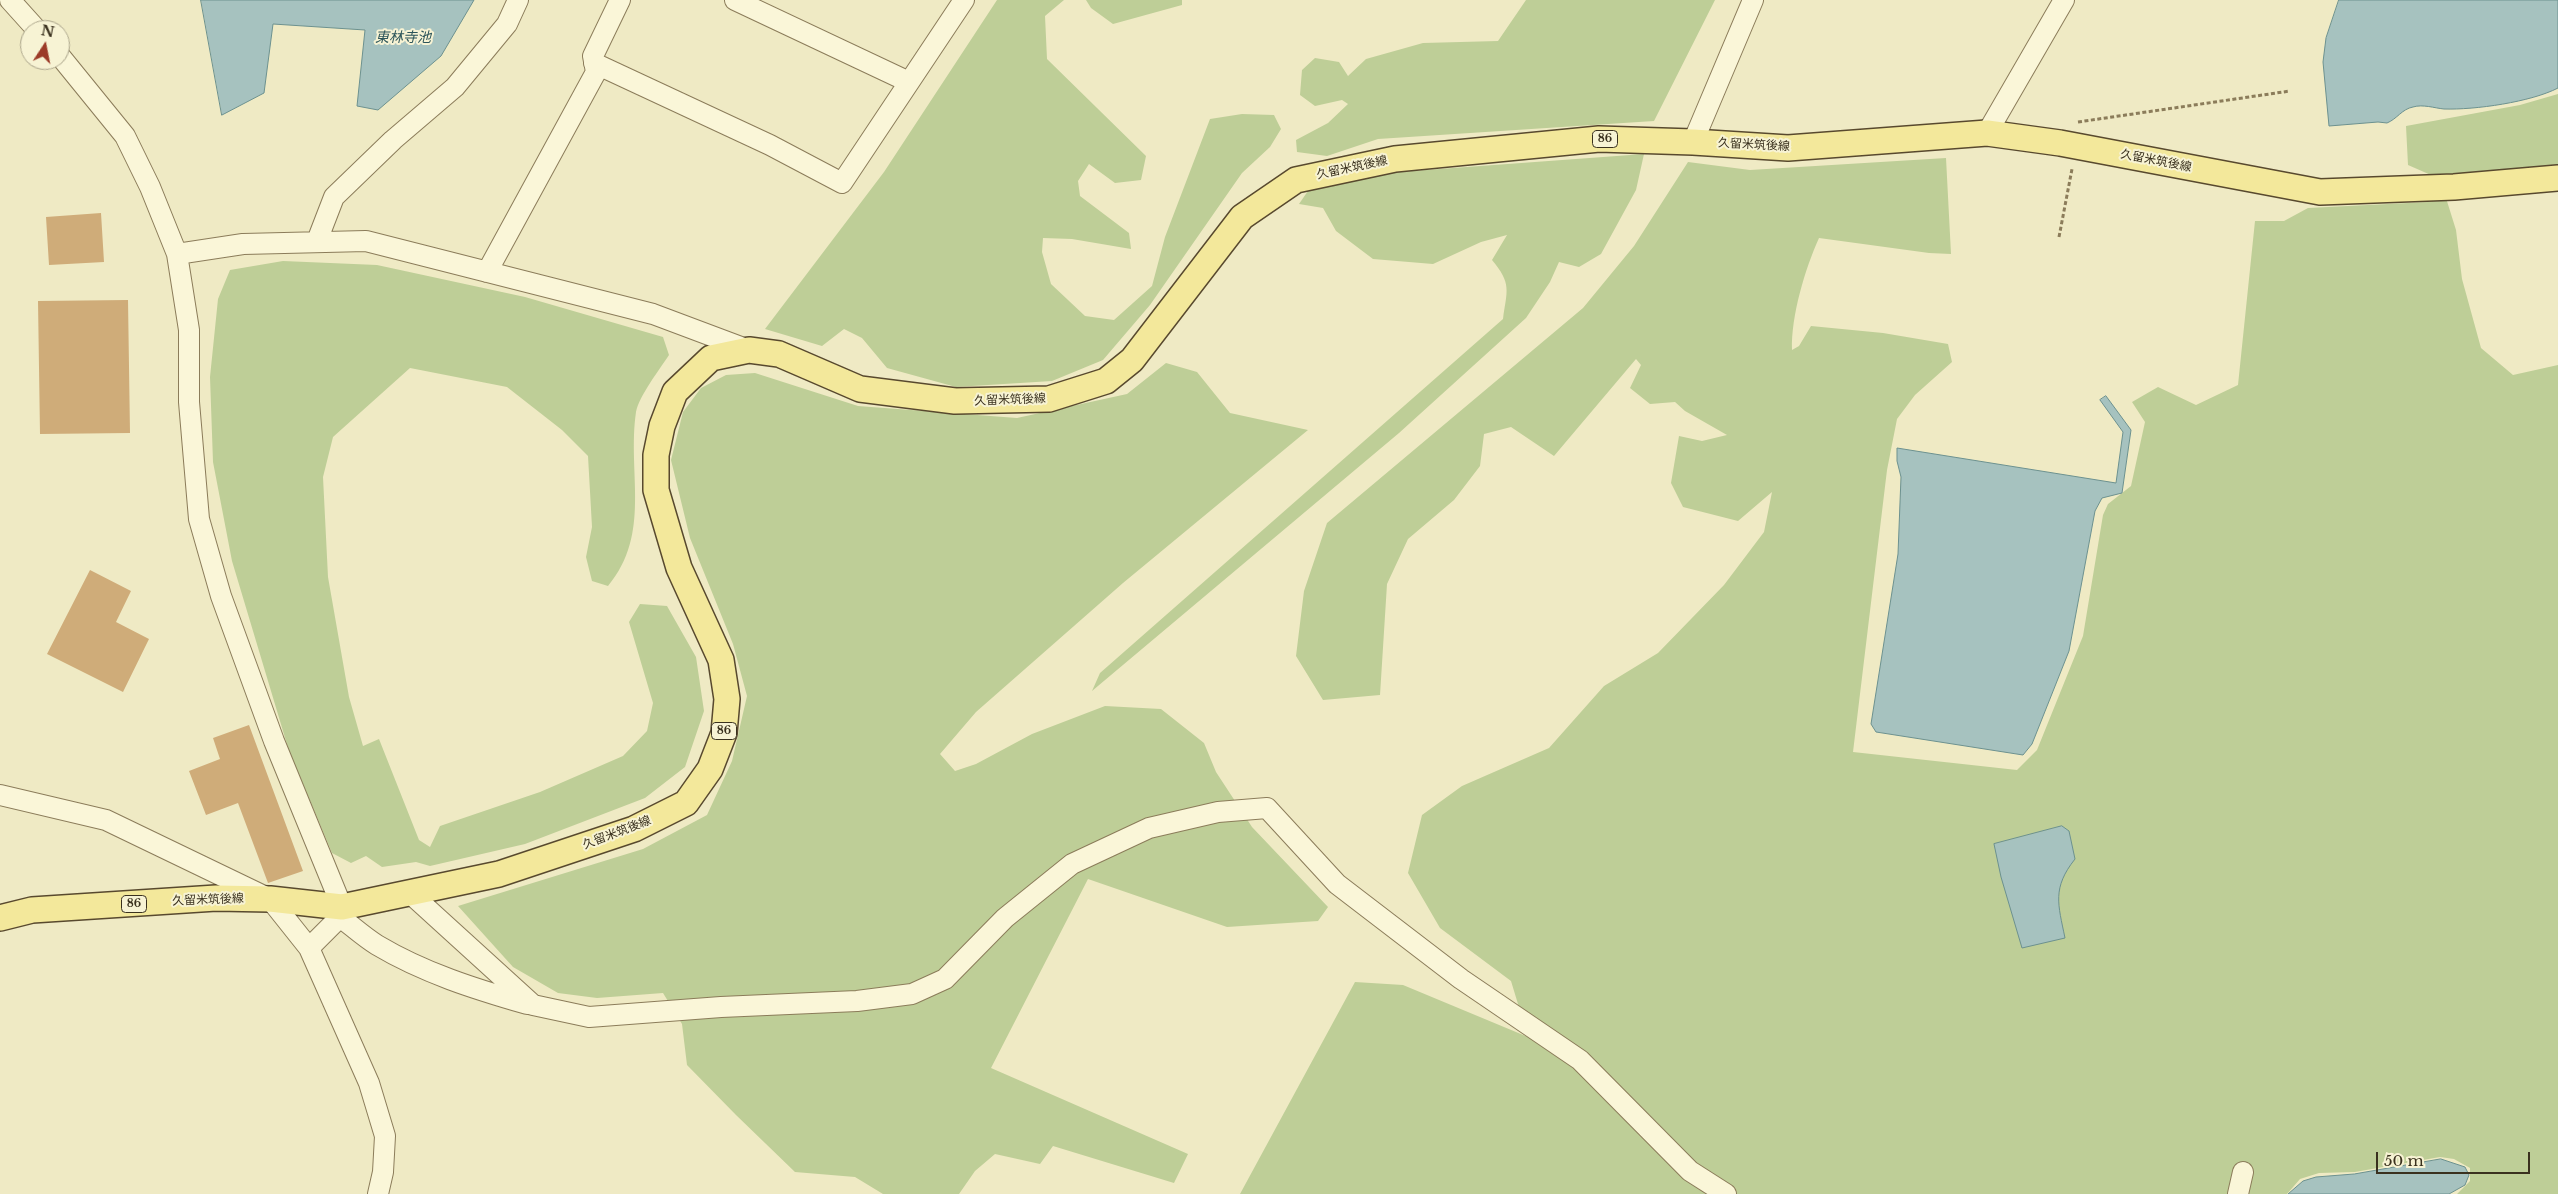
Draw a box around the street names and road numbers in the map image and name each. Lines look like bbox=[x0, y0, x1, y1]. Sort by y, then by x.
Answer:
road number: 86 bbox=[1592, 130, 1618, 148]
street label: 久留米筑後線 bbox=[1718, 136, 1790, 154]
street label: 久留米筑後線 bbox=[2119, 147, 2193, 175]
street label: 久留米筑後線 bbox=[1315, 153, 1389, 183]
street label: 久留米筑後線 bbox=[974, 392, 1046, 408]
road number: 86 bbox=[712, 722, 736, 739]
street label: 久留米筑後線 bbox=[581, 813, 653, 853]
street label: 久留米筑後線 bbox=[172, 892, 244, 908]
road number: 86 bbox=[122, 896, 146, 912]

